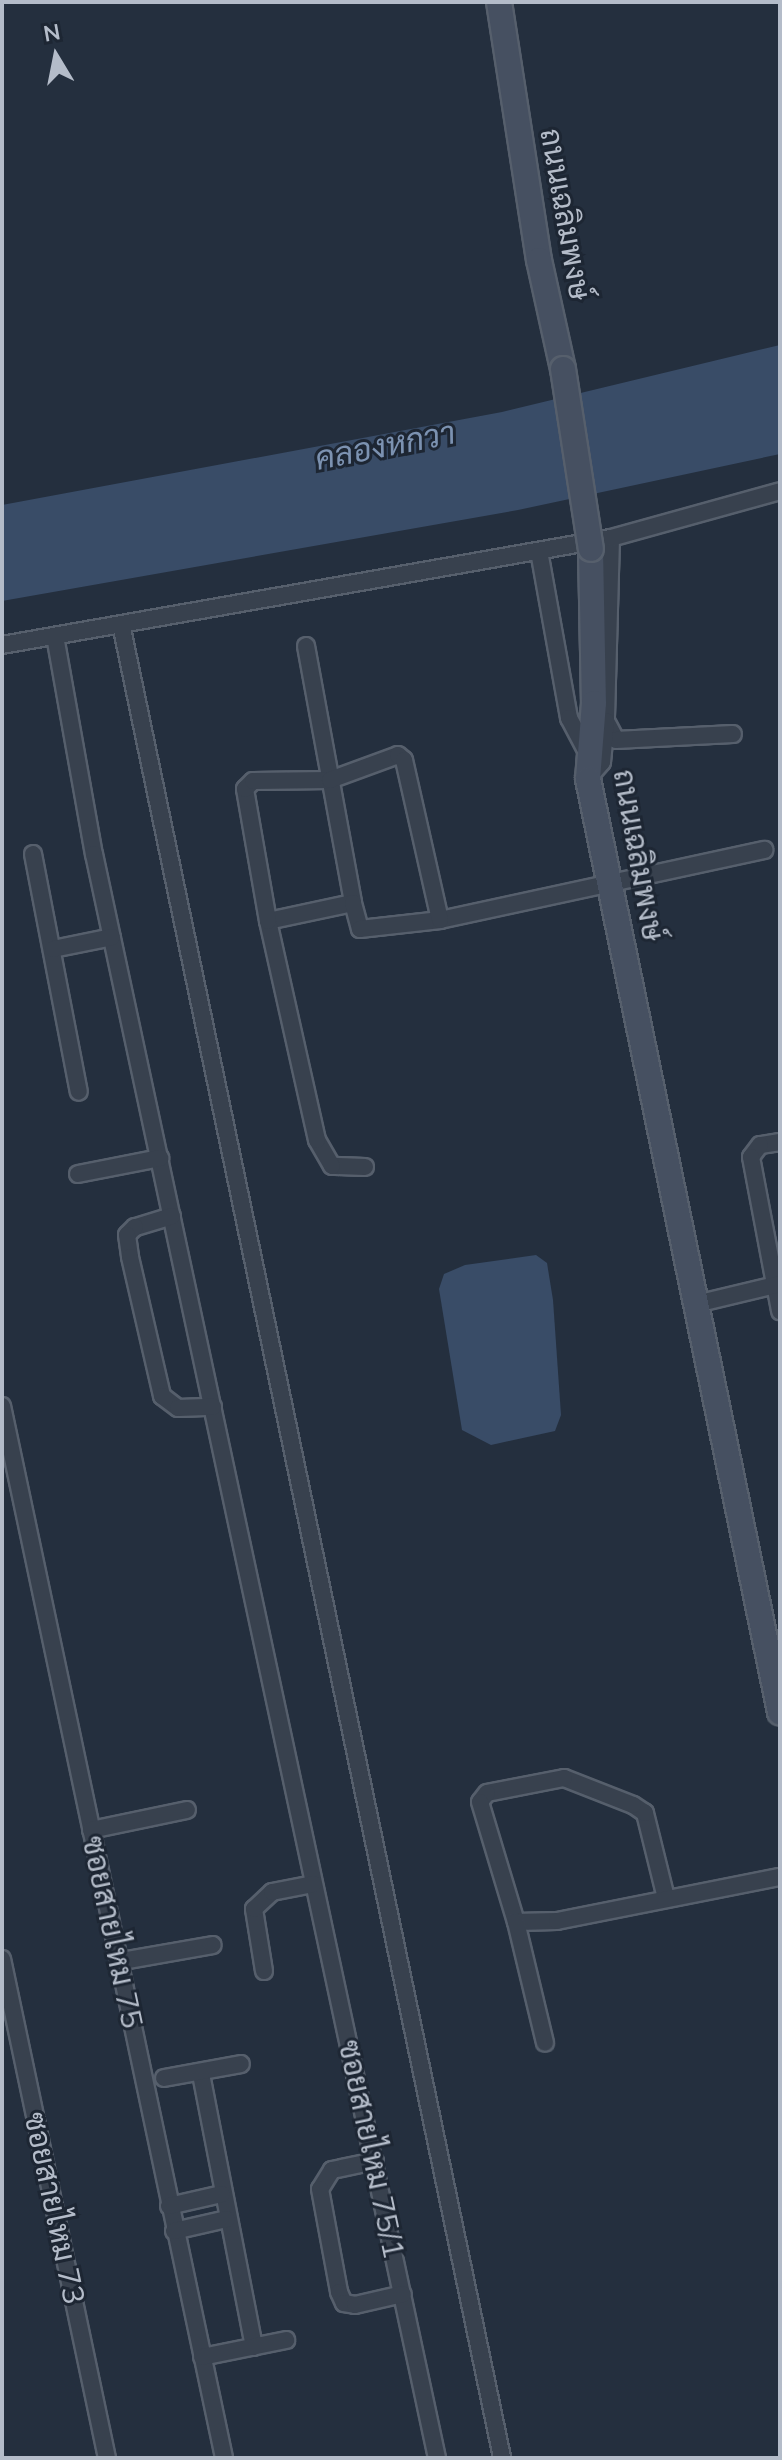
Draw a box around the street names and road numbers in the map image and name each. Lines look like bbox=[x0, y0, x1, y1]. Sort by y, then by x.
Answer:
street label: ถนนเฉลิมพงษ์ bbox=[533, 125, 599, 303]
street label: ถนนเฉลิมพงษ์ bbox=[606, 766, 672, 944]
street label: ซอยสายไหม 75 bbox=[75, 1833, 151, 2031]
street label: ซอยสายไหม 75/1 bbox=[331, 2037, 413, 2261]
street label: ซอยสายไหม 73 bbox=[17, 2109, 93, 2307]

